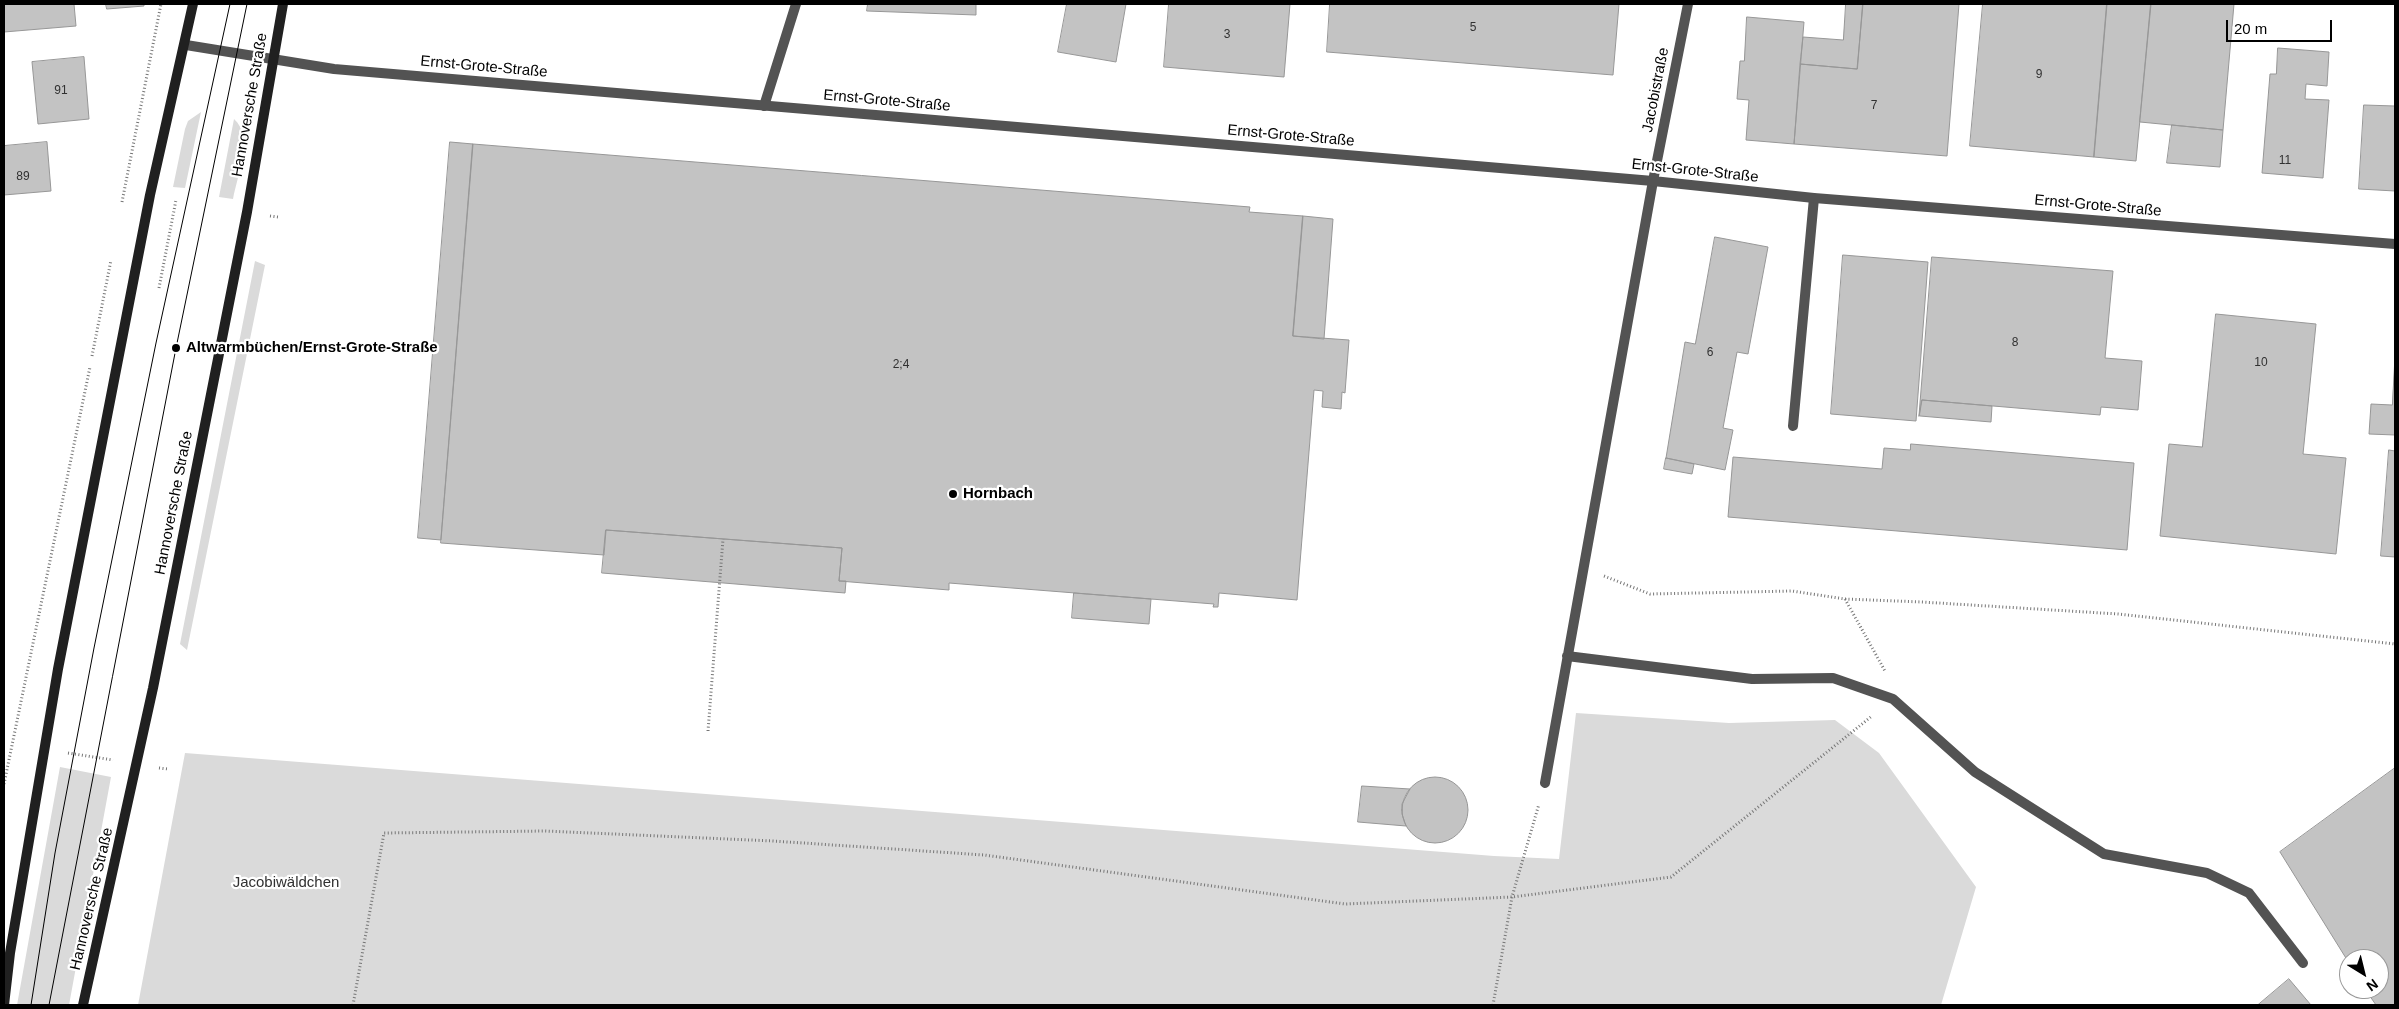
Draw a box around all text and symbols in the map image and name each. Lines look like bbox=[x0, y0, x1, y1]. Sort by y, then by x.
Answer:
scale bar bbox=[2229, 10, 2335, 42]
text: 20 m bbox=[2234, 20, 2267, 37]
house number: 5 bbox=[1470, 21, 1476, 35]
house number: 3 bbox=[1224, 28, 1230, 42]
street label: Hannoversche Straße bbox=[228, 32, 272, 178]
street label: Jacobistraße bbox=[1639, 46, 1673, 134]
street label: Ernst-Grote-Straße bbox=[420, 52, 548, 82]
house number: 9 bbox=[2036, 68, 2042, 82]
house number: 91 bbox=[54, 84, 68, 98]
street label: Ernst-Grote-Straße bbox=[823, 86, 951, 116]
house number: 7 bbox=[1871, 99, 1877, 113]
street label: Ernst-Grote-Straße bbox=[1227, 121, 1355, 151]
house number: 11 bbox=[2279, 154, 2291, 168]
street label: Ernst-Grote-Straße bbox=[1631, 155, 1759, 187]
house number: 89 bbox=[16, 170, 30, 184]
street label: Ernst-Grote-Straße bbox=[2034, 191, 2162, 221]
house number: 8 bbox=[2012, 336, 2018, 350]
place label: Altwarmbüchen/Ernst-Grote-Straße bbox=[186, 339, 438, 357]
marker: Altwarmbüchen/Ernst-Grote-Straße bbox=[170, 342, 182, 354]
house number: 6 bbox=[1707, 346, 1713, 360]
house number: 10 bbox=[2254, 356, 2268, 370]
house number: 2;4 bbox=[893, 358, 909, 372]
street label: Hannoversche Straße bbox=[151, 430, 197, 576]
place label: Hornbach bbox=[963, 485, 1033, 503]
marker: Hornbach bbox=[947, 488, 959, 500]
street label: Hannoversche Straße bbox=[67, 826, 117, 972]
park label: Jacobiwäldchen bbox=[233, 874, 339, 892]
north arrow bbox=[2339, 949, 2389, 999]
text: N bbox=[2363, 976, 2381, 995]

